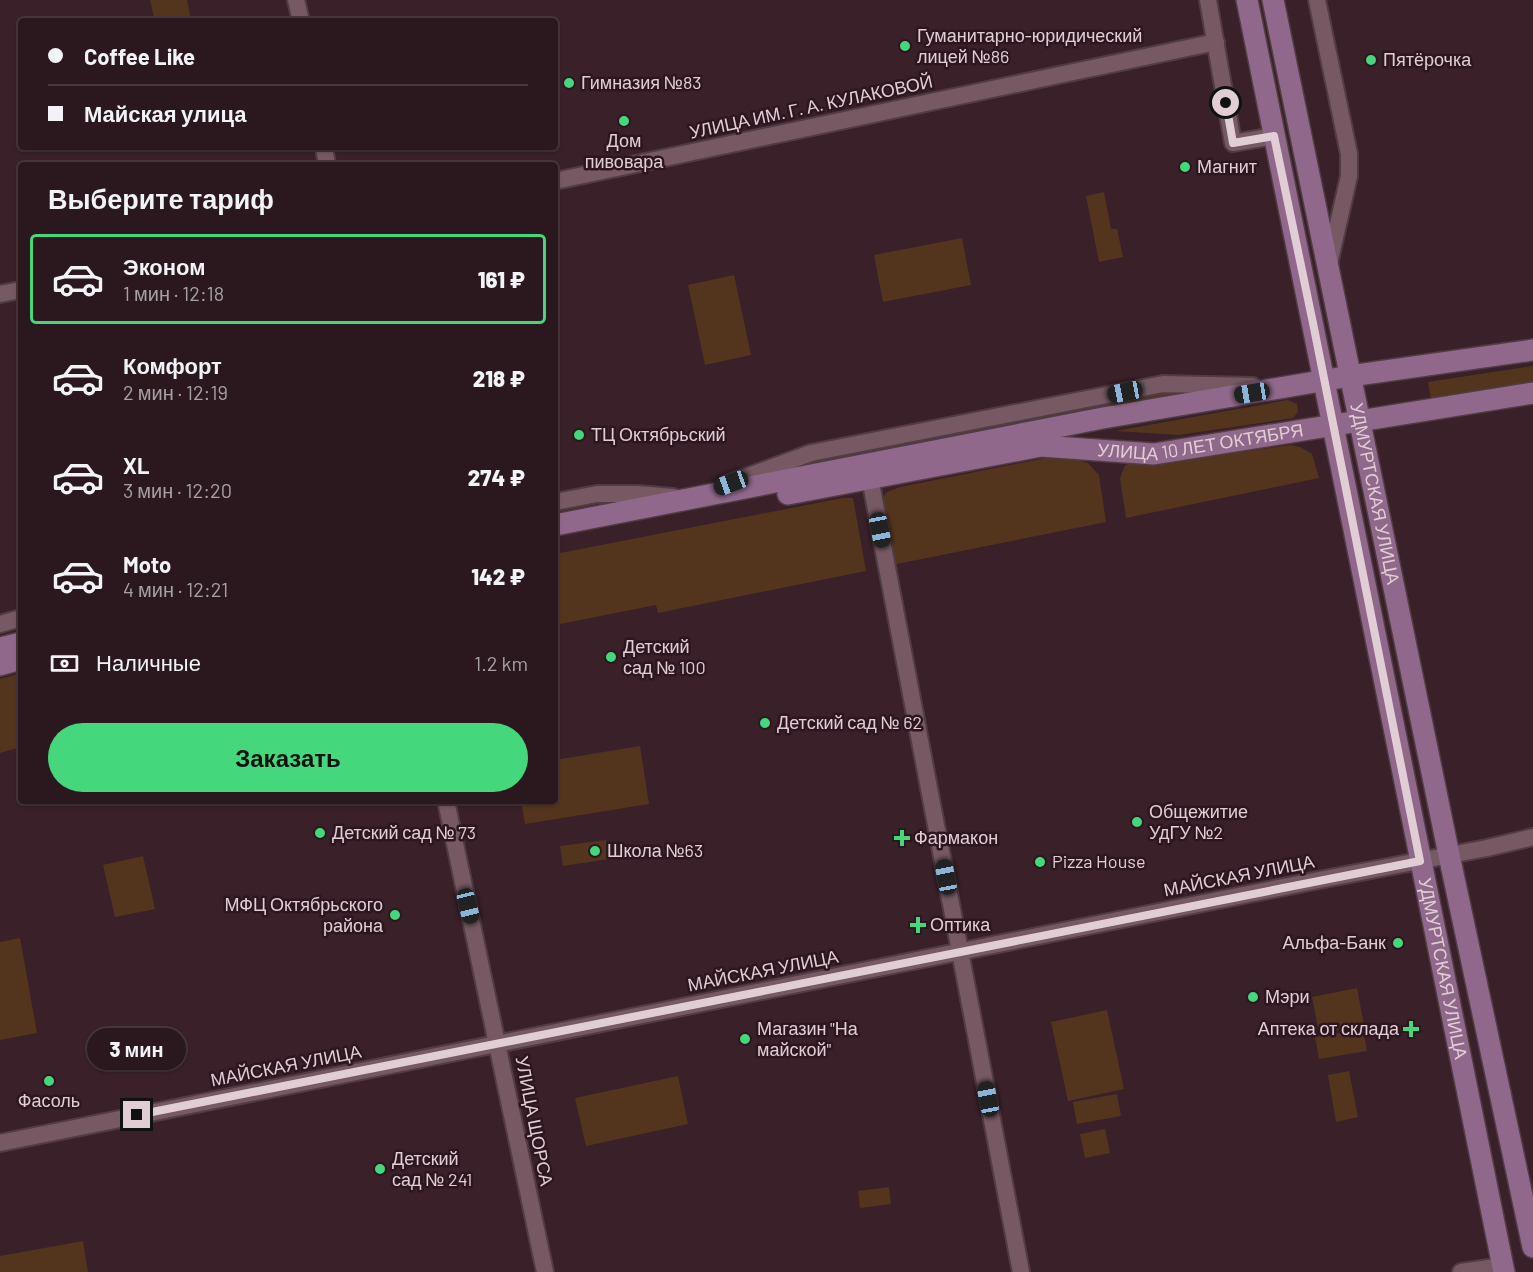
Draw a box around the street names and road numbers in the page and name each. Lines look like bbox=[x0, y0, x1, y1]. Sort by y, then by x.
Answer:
street label: УЛИЦА ИМ. Г. А. КУЛАКОВОЙ bbox=[687, 69, 934, 143]
street label: УДМУРТСКАЯ УЛИЦА bbox=[1346, 401, 1405, 586]
street label: УЛИЦА 10 ЛЕТ ОКТЯБРЯ bbox=[1097, 418, 1305, 464]
street label: МАЙСКАЯ УЛИЦА bbox=[1162, 850, 1316, 900]
street label: УДМУРТСКАЯ УЛИЦА bbox=[1415, 876, 1473, 1061]
street label: МАЙСКАЯ УЛИЦА bbox=[686, 945, 840, 995]
street label: МАЙСКАЯ УЛИЦА bbox=[209, 1040, 363, 1090]
street label: УЛИЦА ЩОРСА bbox=[512, 1054, 558, 1188]

